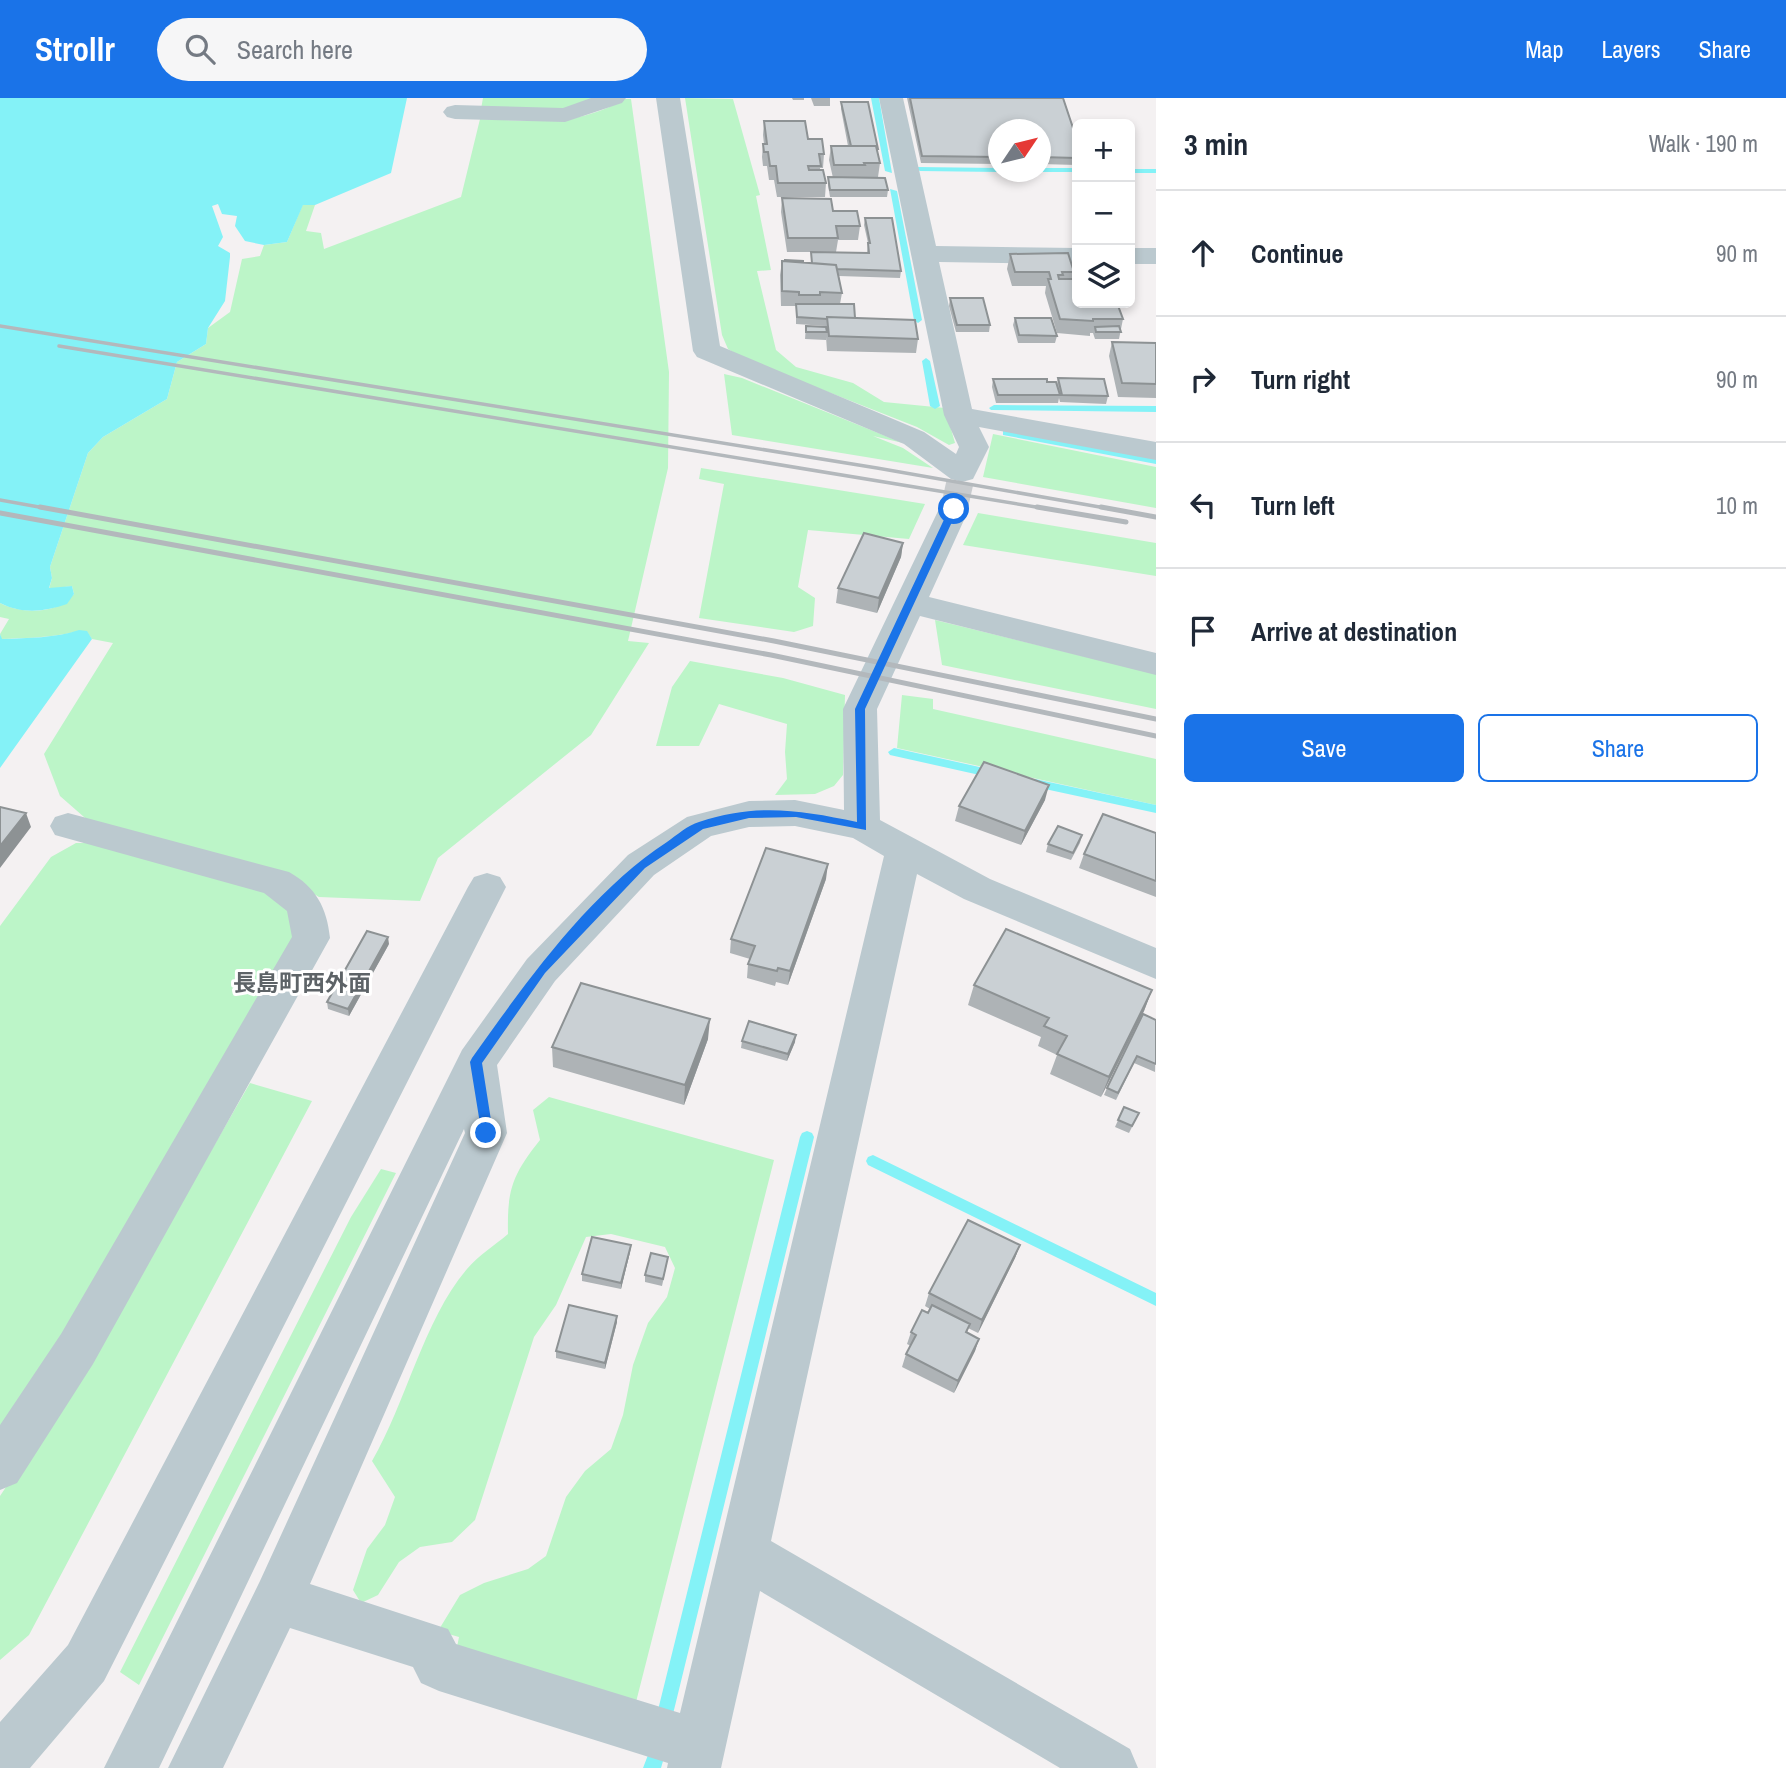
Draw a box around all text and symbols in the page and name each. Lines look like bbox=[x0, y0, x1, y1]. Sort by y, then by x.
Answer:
search box bbox=[157, 18, 647, 81]
text: Strollr bbox=[35, 27, 115, 71]
icon: search bbox=[181, 30, 219, 68]
text: Search here bbox=[237, 32, 353, 67]
text: Map bbox=[1525, 33, 1563, 65]
text: Layers bbox=[1601, 33, 1660, 65]
text: Share bbox=[1698, 33, 1751, 65]
north arrow bbox=[988, 119, 1051, 182]
map controls bbox=[1072, 119, 1135, 308]
button: + bbox=[1072, 119, 1135, 182]
text: 3 min bbox=[1184, 124, 1248, 164]
text: Walk · 190 m bbox=[1649, 128, 1758, 159]
button: − bbox=[1072, 182, 1135, 245]
icon: ahead bbox=[1184, 234, 1222, 272]
text: Continue bbox=[1251, 236, 1343, 271]
text: 90 m bbox=[1716, 238, 1758, 269]
button: layers bbox=[1072, 245, 1135, 308]
icon: right bbox=[1184, 360, 1222, 398]
text: Turn right bbox=[1251, 362, 1350, 397]
text: 90 m bbox=[1716, 364, 1758, 395]
icon: left bbox=[1184, 486, 1222, 524]
text: Turn left bbox=[1251, 488, 1335, 523]
text: 10 m bbox=[1716, 490, 1758, 521]
route start bbox=[938, 493, 969, 524]
icon: arrive bbox=[1184, 612, 1222, 650]
text: Arrive at destination bbox=[1251, 614, 1457, 649]
button: Save bbox=[1184, 714, 1464, 782]
button: Share bbox=[1478, 714, 1758, 782]
district label: 長島町西外面 bbox=[233, 967, 371, 998]
route end bbox=[470, 1117, 501, 1148]

